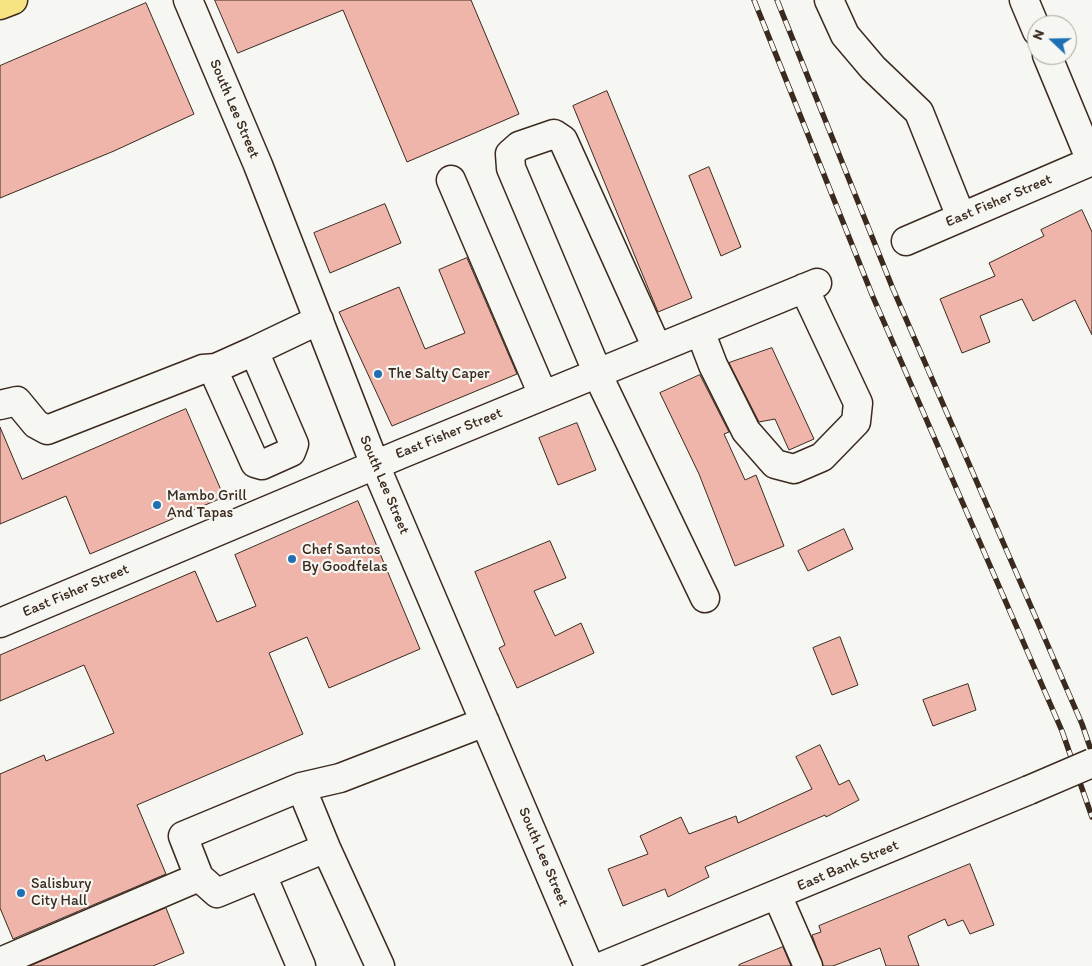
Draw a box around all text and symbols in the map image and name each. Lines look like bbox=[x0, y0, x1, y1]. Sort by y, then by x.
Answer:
north arrow bbox=[1027, 15, 1077, 65]
text: N bbox=[1029, 27, 1048, 42]
street label: South Lee Street bbox=[205, 57, 263, 161]
street label: East Fisher Street bbox=[943, 170, 1055, 232]
place label: The Salty Caper bbox=[388, 365, 490, 383]
marker: The Salty Caper bbox=[372, 368, 384, 380]
street label: East Fisher Street bbox=[393, 404, 505, 464]
street label: South Lee Street bbox=[355, 433, 413, 537]
place label: Mambo Grill And Tapas bbox=[167, 487, 247, 522]
marker: Mambo Grill And Tapas bbox=[151, 499, 163, 511]
place label: Chef Santos By Goodfelas bbox=[302, 541, 388, 576]
marker: Chef Santos By Goodfelas bbox=[286, 553, 298, 565]
street label: East Fisher Street bbox=[20, 560, 132, 622]
street label: South Lee Street bbox=[514, 805, 572, 909]
street label: East Bank Street bbox=[795, 837, 901, 895]
place label: Salisbury City Hall bbox=[31, 875, 91, 910]
marker: Salisbury City Hall bbox=[15, 887, 27, 899]

